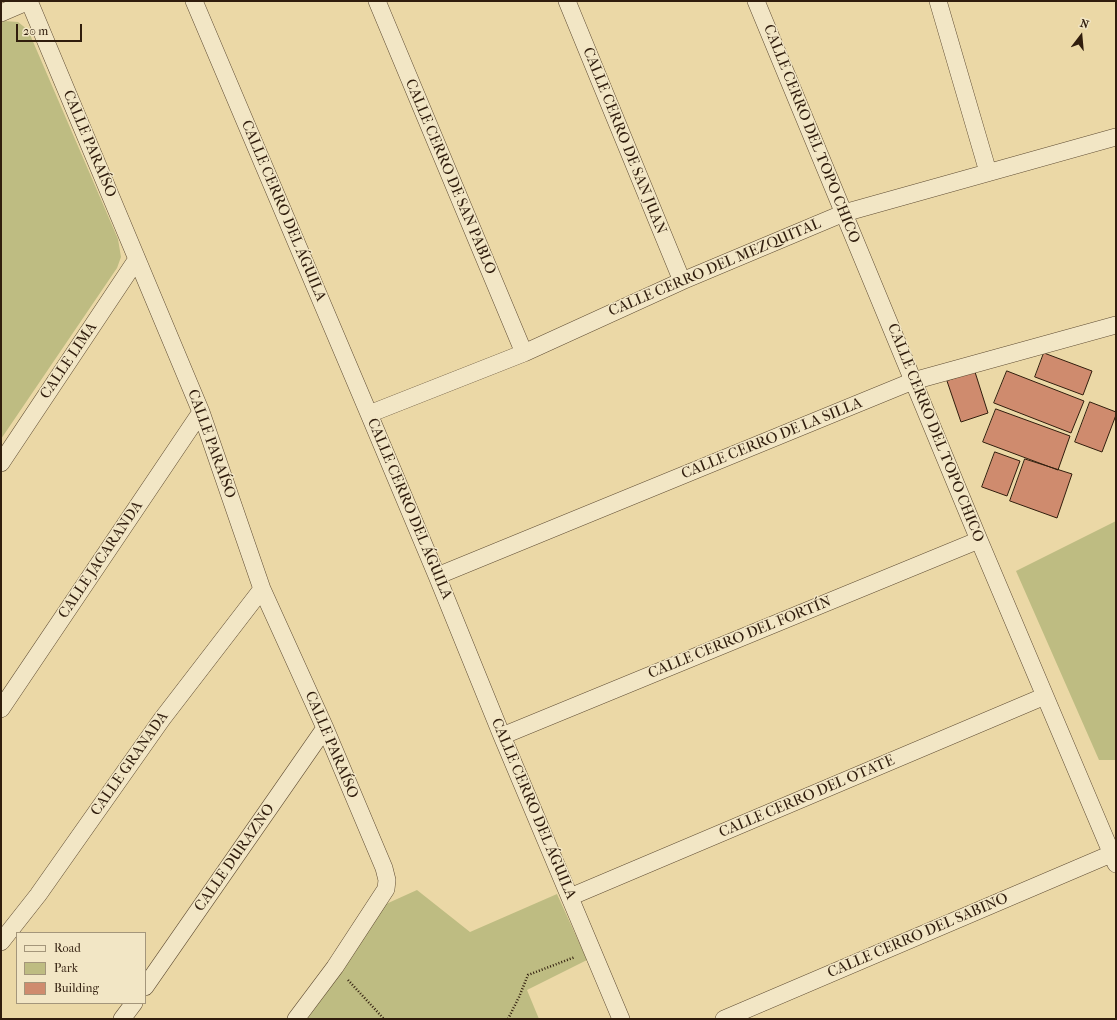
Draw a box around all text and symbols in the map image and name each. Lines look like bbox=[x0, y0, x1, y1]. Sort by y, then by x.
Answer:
scale bar bbox=[18, 16, 84, 42]
north arrow bbox=[1061, 16, 1101, 56]
text: N bbox=[1079, 17, 1090, 31]
street label: CALLE CERRO DEL TOPO CHICO bbox=[759, 22, 863, 246]
text: 20 m bbox=[23, 24, 48, 38]
street label: CALLE CERRO DE SAN JUAN bbox=[578, 45, 670, 237]
street label: CALLE CERRO DE SAN PABLO bbox=[401, 77, 499, 277]
street label: CALLE PARAÍSO bbox=[58, 88, 120, 200]
street label: CALLE CERRO DEL ÁGUILA bbox=[237, 118, 329, 304]
street label: CALLE CERRO DEL MEZQUITAL bbox=[606, 215, 824, 321]
street label: CALLE LIMA bbox=[37, 319, 101, 403]
street label: CALLE CERRO DEL TOPO CHICO bbox=[883, 321, 987, 545]
street label: CALLE PARAÍSO bbox=[183, 387, 239, 501]
street label: CALLE CERRO DE LA SILLA bbox=[679, 394, 865, 484]
street label: CALLE CERRO DEL ÁGUILA bbox=[363, 416, 455, 602]
street label: CALLE JACARANDA bbox=[55, 498, 147, 622]
street label: CALLE CERRO DEL FORTÍN bbox=[646, 593, 834, 683]
street label: CALLE PARAÍSO bbox=[300, 689, 362, 801]
street label: CALLE GRANADA bbox=[87, 708, 173, 820]
street label: CALLE CERRO DEL ÁGUILA bbox=[487, 716, 579, 902]
street label: CALLE CERRO DEL OTATE bbox=[717, 752, 897, 842]
street label: CALLE DURAZNO bbox=[191, 801, 279, 915]
street label: CALLE CERRO DEL SABINO bbox=[825, 890, 1011, 982]
legend bbox=[16, 932, 146, 1004]
text: Road bbox=[54, 941, 81, 955]
text: Park bbox=[54, 961, 78, 975]
text: Building bbox=[54, 981, 99, 995]

